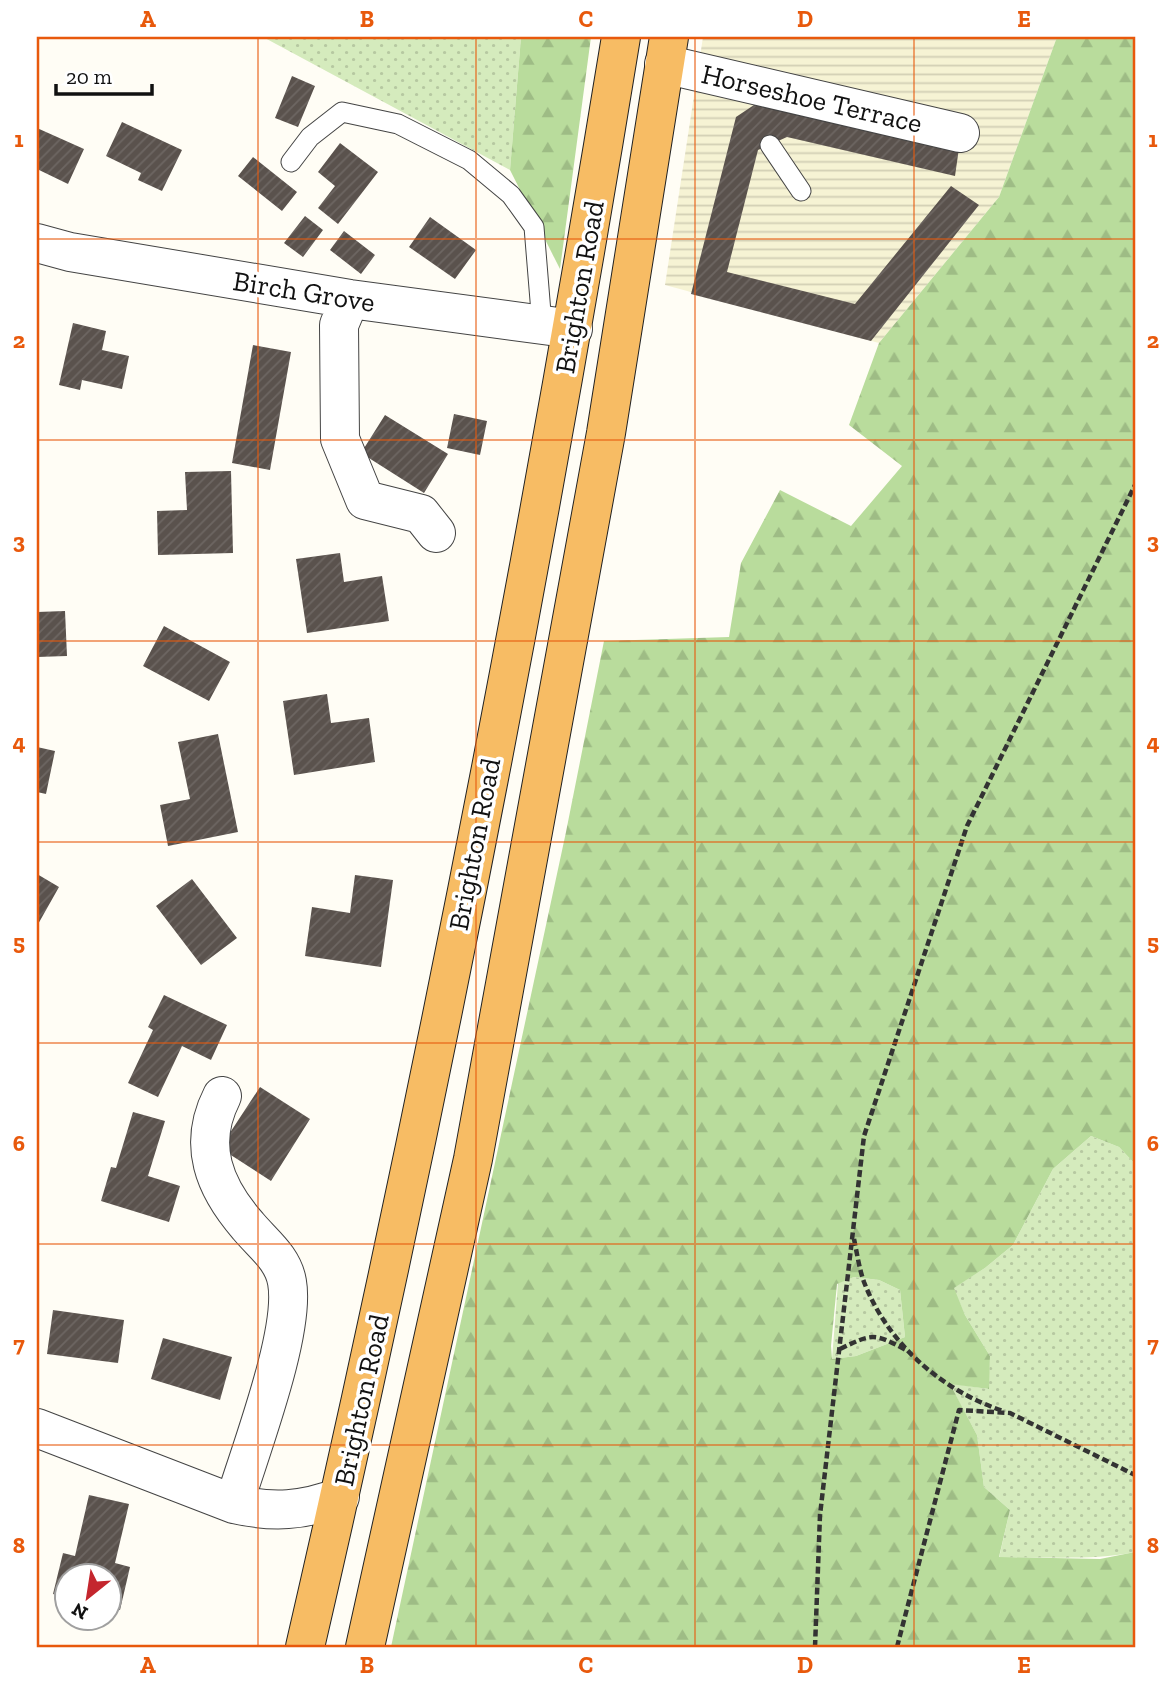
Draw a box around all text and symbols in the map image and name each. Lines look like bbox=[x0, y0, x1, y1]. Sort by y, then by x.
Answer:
text: A bbox=[140, 5, 156, 33]
text: B bbox=[360, 5, 374, 33]
text: C bbox=[579, 5, 593, 33]
text: D bbox=[797, 5, 813, 33]
text: E bbox=[1017, 5, 1031, 33]
scale bar bbox=[56, 52, 152, 96]
street label: Horseshoe Terrace bbox=[698, 57, 925, 140]
text: 20 m bbox=[66, 64, 112, 89]
text: 1 bbox=[14, 125, 24, 153]
text: 1 bbox=[1148, 125, 1158, 153]
street label: Brighton Road bbox=[548, 198, 611, 376]
street label: Birch Grove bbox=[231, 264, 377, 319]
text: 2 bbox=[13, 326, 25, 354]
text: 2 bbox=[1147, 326, 1159, 354]
text: 3 bbox=[13, 527, 25, 555]
text: 3 bbox=[1147, 527, 1159, 555]
text: 4 bbox=[12, 728, 26, 756]
text: 4 bbox=[1146, 728, 1160, 756]
street label: Brighton Road bbox=[442, 755, 507, 933]
text: 5 bbox=[13, 928, 25, 956]
text: 5 bbox=[1147, 928, 1159, 956]
text: 6 bbox=[13, 1129, 25, 1157]
text: 6 bbox=[1147, 1129, 1159, 1157]
street label: Brighton Road bbox=[327, 1311, 396, 1489]
text: 7 bbox=[13, 1330, 25, 1358]
text: 7 bbox=[1147, 1330, 1159, 1358]
text: 8 bbox=[13, 1531, 25, 1559]
text: 8 bbox=[1147, 1531, 1159, 1559]
north arrow bbox=[52, 1562, 122, 1632]
text: N bbox=[68, 1598, 92, 1625]
text: A bbox=[140, 1651, 156, 1679]
text: B bbox=[360, 1651, 374, 1679]
text: C bbox=[579, 1651, 593, 1679]
text: D bbox=[797, 1651, 813, 1679]
text: E bbox=[1017, 1651, 1031, 1679]

